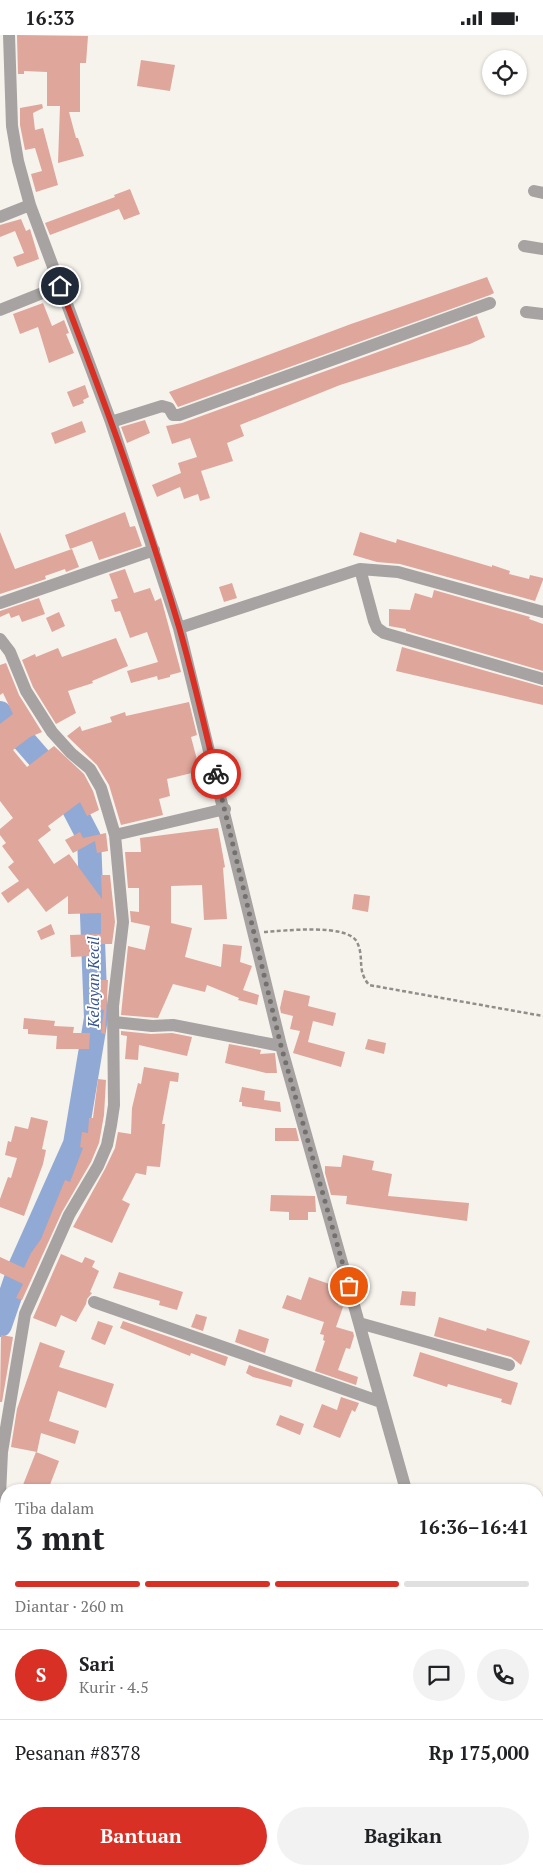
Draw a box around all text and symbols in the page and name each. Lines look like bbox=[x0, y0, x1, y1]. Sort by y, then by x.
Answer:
text: 16:33 bbox=[25, 5, 74, 30]
map controls bbox=[482, 50, 527, 95]
button: locate bbox=[482, 50, 527, 95]
pin bbox=[39, 265, 81, 307]
icon: home bbox=[46, 272, 74, 300]
courier bbox=[191, 749, 241, 799]
icon: bike bbox=[202, 760, 230, 788]
water label: Kelayan Kecil bbox=[82, 936, 104, 1029]
pin bbox=[328, 1265, 370, 1307]
icon: bag bbox=[335, 1272, 363, 1300]
text: Tiba dalam bbox=[15, 1497, 94, 1519]
text: 16:36–16:41 bbox=[418, 1514, 529, 1539]
text: 3 mnt bbox=[15, 1517, 105, 1559]
text: Diantar · 260 m bbox=[15, 1595, 124, 1617]
button: chat bbox=[413, 1649, 465, 1701]
button: phone bbox=[477, 1649, 529, 1701]
text: Sari bbox=[79, 1651, 115, 1676]
text: S bbox=[36, 1662, 46, 1687]
text: Kurir · 4.5 bbox=[79, 1676, 149, 1698]
text: Pesanan #8378 bbox=[15, 1740, 141, 1765]
text: Rp 175,000 bbox=[429, 1740, 529, 1765]
button: Bantuan bbox=[15, 1807, 267, 1865]
button: Bagikan bbox=[277, 1807, 529, 1865]

